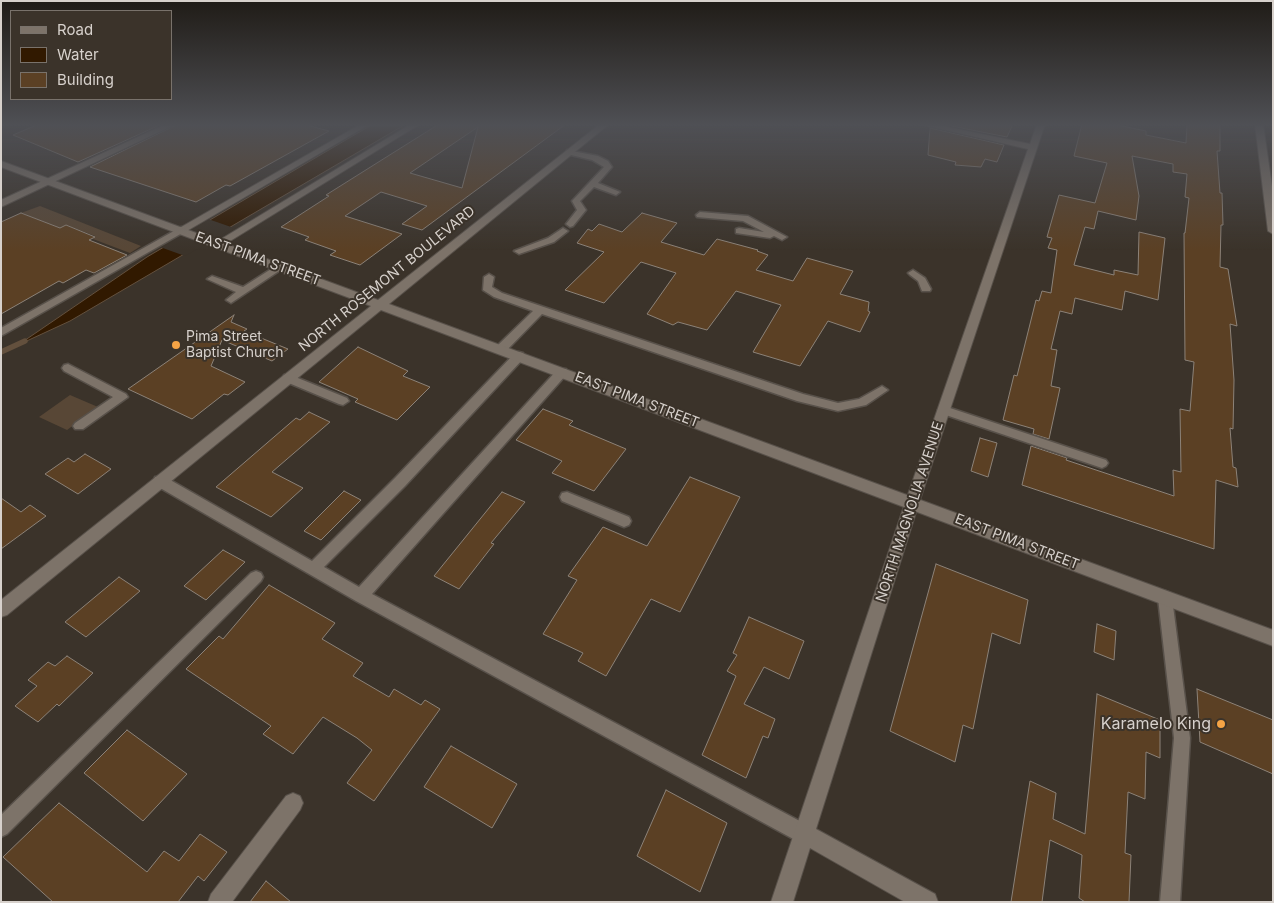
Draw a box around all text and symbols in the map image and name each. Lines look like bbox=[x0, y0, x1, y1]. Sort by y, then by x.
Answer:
legend bbox=[10, 10, 172, 100]
text: Road bbox=[57, 20, 93, 39]
text: Water bbox=[57, 45, 99, 64]
text: Building bbox=[57, 70, 114, 89]
street label: NORTH ROSEMONT BOULEVARD bbox=[296, 203, 478, 355]
street label: EAST PIMA STREET bbox=[193, 229, 323, 289]
place label: Pima Street Baptist Church bbox=[186, 329, 284, 362]
marker: Pima Street Baptist Church bbox=[170, 339, 182, 351]
street label: EAST PIMA STREET bbox=[572, 369, 702, 431]
street label: NORTH MAGNOLIA AVENUE bbox=[873, 420, 947, 604]
street label: EAST PIMA STREET bbox=[952, 511, 1082, 573]
place label: Karamelo King bbox=[1101, 714, 1211, 734]
marker: Karamelo King bbox=[1215, 718, 1227, 730]

